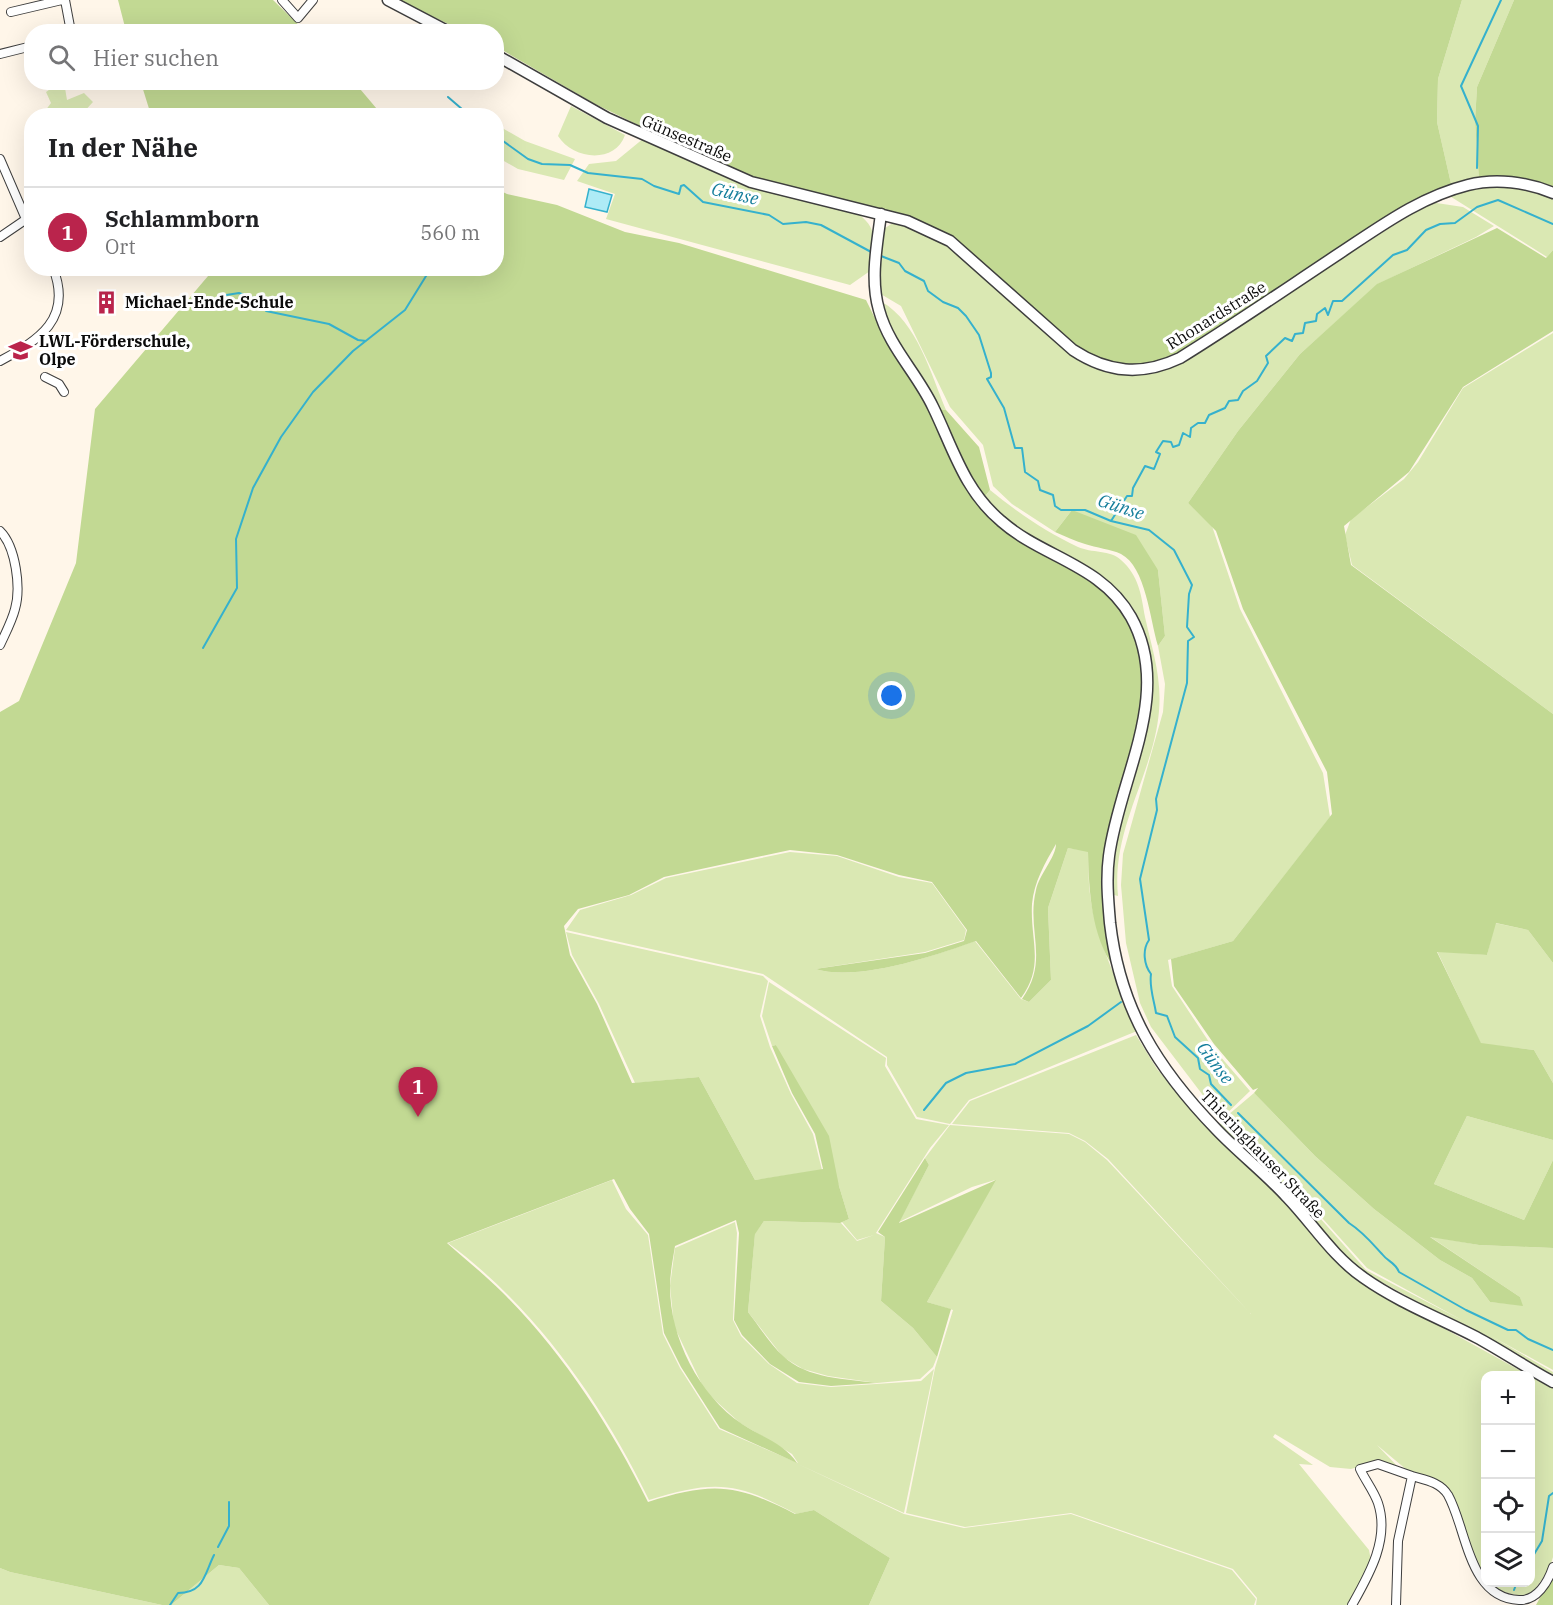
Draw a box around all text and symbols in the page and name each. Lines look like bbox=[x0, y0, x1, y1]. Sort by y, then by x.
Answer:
search box bbox=[24, 24, 504, 90]
icon: search bbox=[45, 41, 78, 74]
text: Hier suchen bbox=[93, 43, 219, 72]
street label: Günsestraße bbox=[639, 110, 735, 166]
text: In der Nähe bbox=[48, 130, 198, 164]
water label: Günse bbox=[709, 177, 761, 210]
text: Schlammborn bbox=[105, 204, 260, 233]
text: 1 bbox=[62, 219, 74, 246]
text: 560 m bbox=[420, 219, 480, 246]
text: Ort bbox=[105, 233, 135, 260]
street label: Rhonardstraße bbox=[1163, 276, 1269, 354]
building icon: Michael-Ende-Schule bbox=[94, 289, 120, 315]
place label: Michael-Ende-Schule bbox=[125, 292, 294, 312]
place label: LWL-Förderschule, Olpe bbox=[39, 331, 190, 369]
school or university icon: LWL-Förderschule, Olpe bbox=[8, 337, 34, 363]
water label: Günse bbox=[1095, 488, 1147, 525]
your location bbox=[877, 681, 906, 710]
water label: Günse bbox=[1192, 1037, 1239, 1089]
pin: 1 bbox=[398, 1068, 438, 1117]
street label: Thieringhauser Straße bbox=[1197, 1086, 1329, 1222]
map controls bbox=[1481, 1371, 1535, 1587]
button: + bbox=[1481, 1371, 1535, 1425]
button: − bbox=[1481, 1425, 1535, 1479]
button: locate bbox=[1481, 1479, 1535, 1533]
button: layers bbox=[1481, 1533, 1535, 1587]

